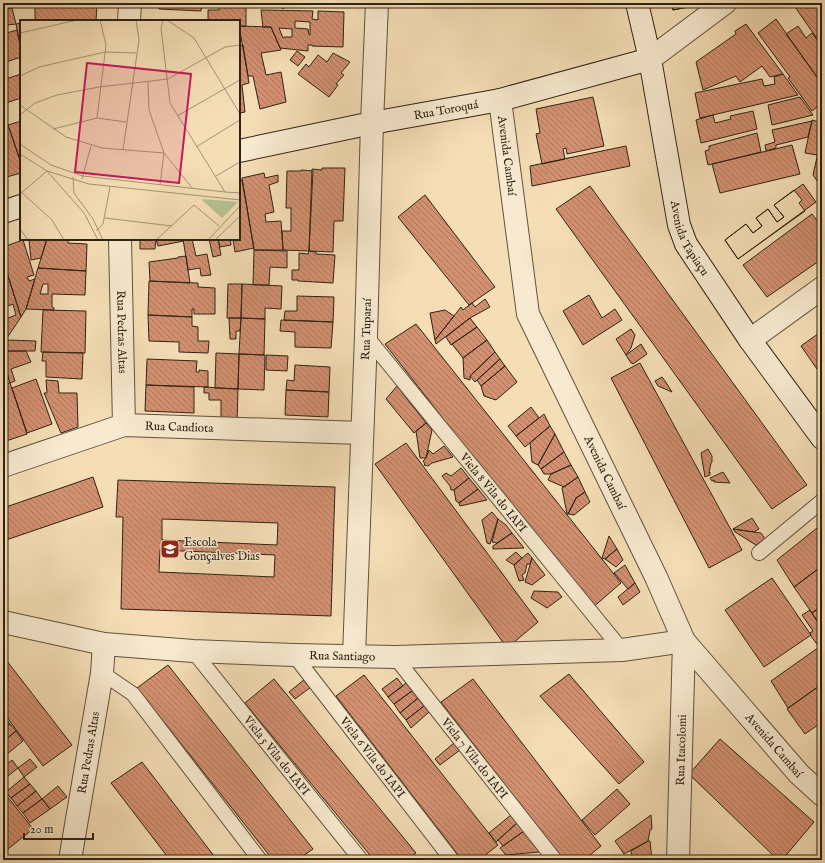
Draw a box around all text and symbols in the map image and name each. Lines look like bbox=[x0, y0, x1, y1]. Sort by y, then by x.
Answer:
inset map bbox=[20, 20, 240, 240]
street label: Rua Toroquá bbox=[412, 96, 480, 123]
street label: Avenida Cambaí bbox=[494, 114, 520, 197]
street label: Avenida Tapiaçu bbox=[667, 198, 713, 279]
street label: Rua Pedras Altas bbox=[114, 290, 130, 374]
street label: Rua Tuparaí bbox=[358, 297, 375, 360]
street label: Rua Candiota bbox=[145, 418, 215, 436]
street label: Avenida Cambaí bbox=[580, 432, 630, 512]
street label: Viela 8 Vila do IAPI bbox=[456, 449, 530, 535]
place label: Escola Gonçalves Dias bbox=[184, 535, 260, 564]
school or university icon: Escola Gonçalves Dias bbox=[159, 538, 181, 560]
street label: Rua Santiago bbox=[309, 648, 376, 664]
street label: Avenida Cambaí bbox=[742, 709, 806, 781]
street label: Rua Pedras Altas bbox=[74, 710, 103, 795]
street label: Viela 5 Vila do IAPI bbox=[240, 712, 313, 798]
street label: Viela 6 Vila do IAPI bbox=[336, 713, 409, 801]
street label: Viela 7 Vila do IAPI bbox=[438, 714, 511, 802]
street label: Rua Itacolomi bbox=[673, 714, 689, 786]
scale bar bbox=[24, 815, 93, 841]
text: 20 m bbox=[30, 822, 53, 837]

